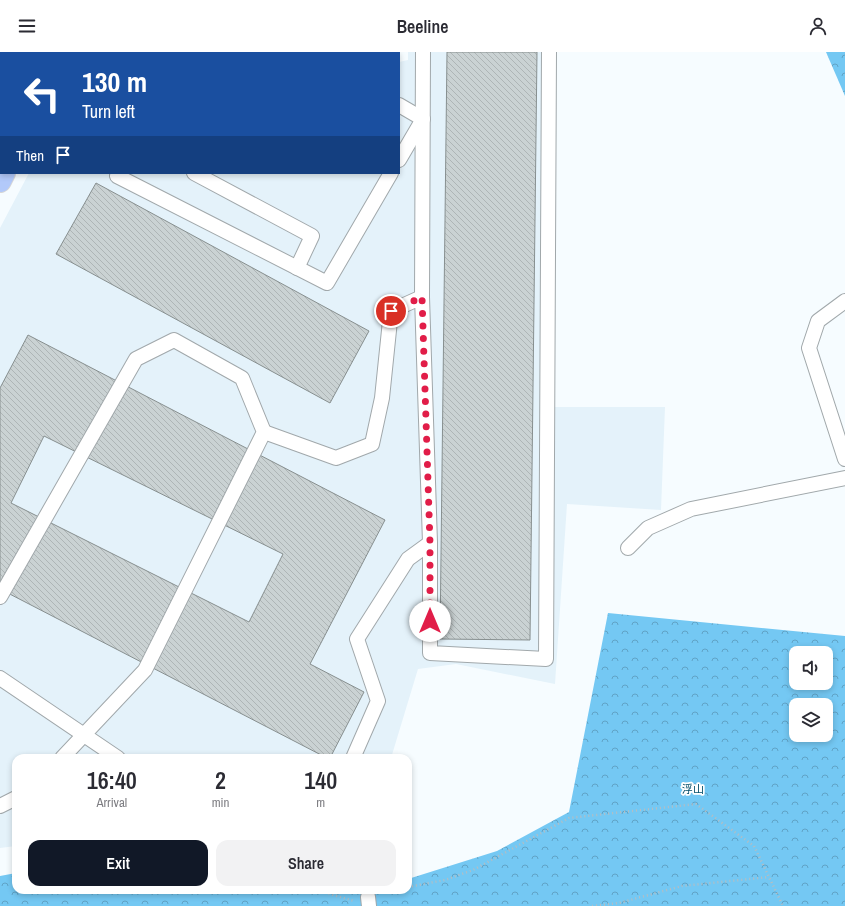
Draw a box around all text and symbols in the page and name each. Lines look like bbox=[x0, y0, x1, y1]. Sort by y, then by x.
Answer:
text: Beeline bbox=[397, 14, 448, 39]
icon: menu bbox=[16, 15, 38, 37]
icon: person bbox=[807, 15, 829, 37]
text: 130 m bbox=[82, 63, 147, 101]
icon: left bbox=[16, 68, 68, 120]
text: Turn left bbox=[82, 99, 135, 124]
icon: arrive bbox=[52, 144, 74, 166]
text: Then bbox=[16, 145, 44, 166]
pin bbox=[374, 294, 408, 328]
icon: arrive bbox=[380, 300, 402, 322]
position arrow bbox=[409, 600, 451, 642]
map controls bbox=[789, 646, 833, 742]
button: sound bbox=[789, 646, 833, 690]
button: layers bbox=[789, 698, 833, 742]
text: 16:40 bbox=[87, 764, 137, 796]
text: 2 bbox=[215, 764, 226, 796]
text: 140 bbox=[304, 764, 337, 796]
park label: 浮山 bbox=[682, 782, 704, 796]
text: Arrival bbox=[96, 794, 127, 811]
text: min bbox=[212, 794, 229, 811]
text: m bbox=[316, 794, 325, 811]
button: Exit bbox=[28, 840, 208, 886]
button: Share bbox=[216, 840, 396, 886]

